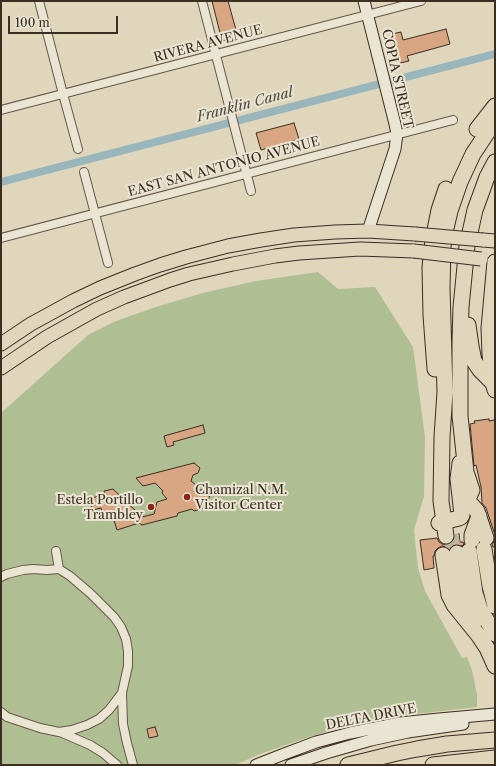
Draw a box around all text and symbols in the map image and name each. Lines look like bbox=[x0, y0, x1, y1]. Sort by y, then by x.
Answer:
scale bar bbox=[10, 8, 120, 34]
text: 100 m bbox=[15, 15, 50, 30]
street label: RIVERA AVENUE bbox=[152, 22, 264, 66]
street label: COPIA STREET bbox=[378, 28, 416, 130]
water label: Franklin Canal bbox=[195, 84, 295, 126]
street label: EAST SAN ANTONIO AVENUE bbox=[126, 134, 322, 200]
place label: Chamizal N.M. Visitor Center bbox=[195, 482, 287, 513]
place label: Estela Portillo Trambley bbox=[56, 492, 143, 523]
marker: Chamizal N.M. Visitor Center bbox=[182, 492, 192, 502]
marker: Estela Portillo Trambley bbox=[146, 502, 156, 512]
street label: DELTA DRIVE bbox=[325, 701, 417, 733]

